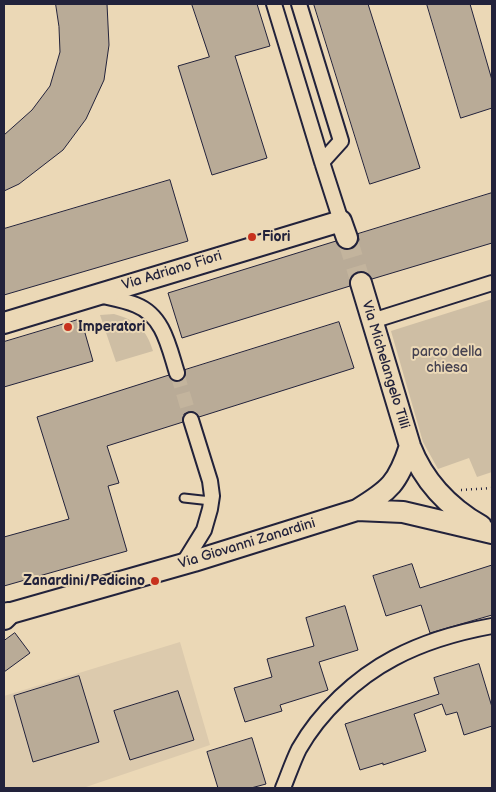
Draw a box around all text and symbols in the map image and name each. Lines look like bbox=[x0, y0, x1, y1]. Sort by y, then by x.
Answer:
place label: Fiori bbox=[262, 229, 290, 245]
marker: Fiori bbox=[246, 231, 258, 243]
street label: Via Adriano Fiori bbox=[120, 248, 224, 294]
street label: Via Michelangelo Tilli bbox=[358, 299, 412, 431]
place label: Imperatori bbox=[78, 319, 146, 335]
marker: Imperatori bbox=[62, 321, 74, 333]
park label: parco della chiesa bbox=[412, 344, 482, 377]
street label: Via Giovanni Zanardini bbox=[177, 515, 317, 573]
place label: Zanardini/Pedicino bbox=[23, 573, 145, 589]
marker: Zanardini/Pedicino bbox=[149, 575, 161, 587]

